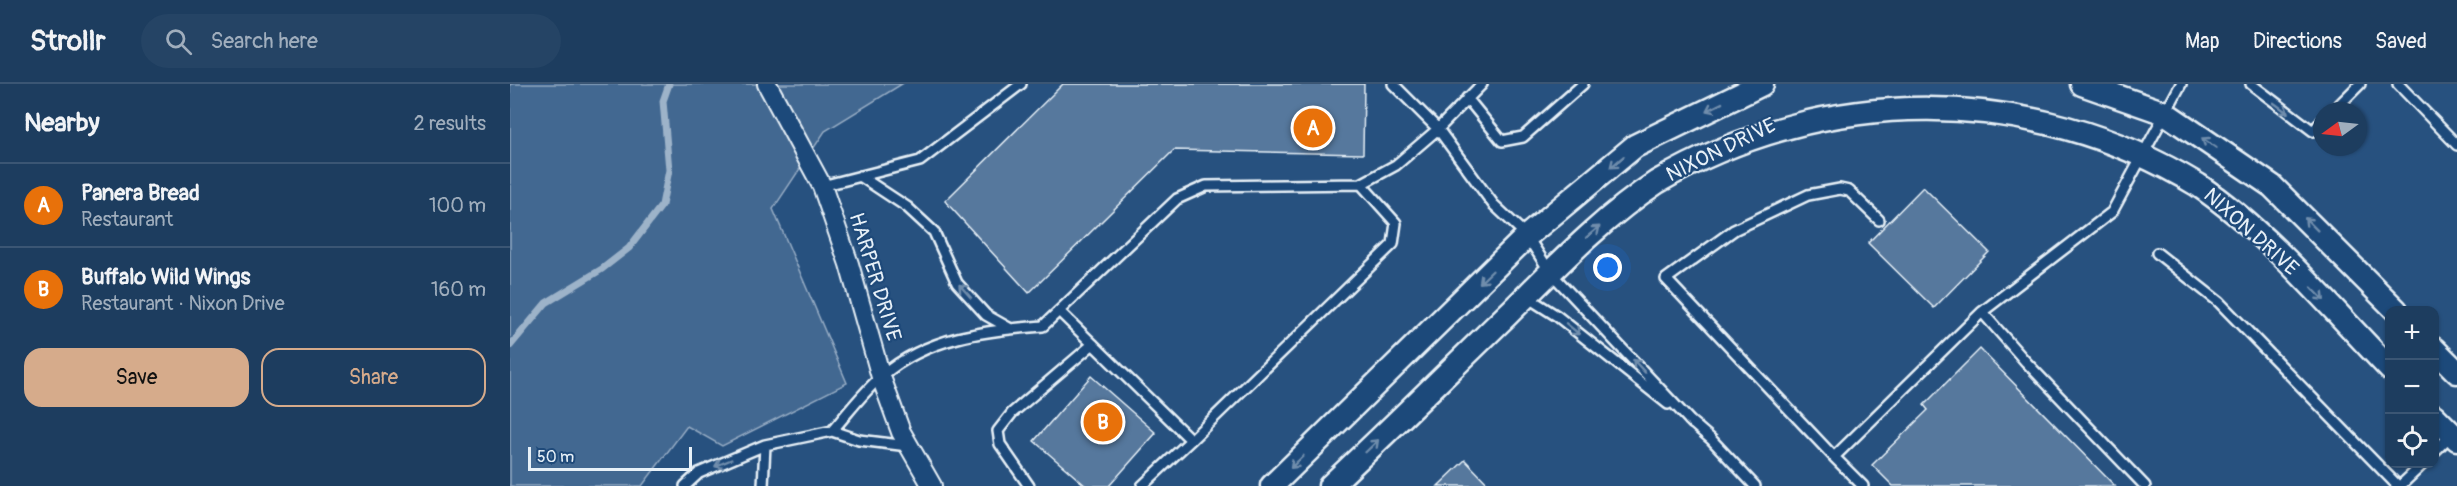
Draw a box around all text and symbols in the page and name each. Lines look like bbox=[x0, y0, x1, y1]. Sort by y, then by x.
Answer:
search box bbox=[141, 14, 561, 68]
text: Strollr bbox=[30, 24, 105, 59]
icon: search bbox=[162, 25, 195, 58]
text: Search here bbox=[210, 27, 318, 55]
text: Map bbox=[2185, 28, 2220, 55]
text: Directions bbox=[2253, 28, 2342, 55]
text: Saved bbox=[2375, 28, 2427, 55]
one-way arrow bbox=[1705, 102, 1723, 114]
one-way arrow bbox=[2273, 102, 2289, 114]
north arrow bbox=[2313, 102, 2367, 156]
pin: A bbox=[1294, 106, 1332, 150]
text: Nearby bbox=[24, 107, 100, 139]
text: 2 results bbox=[414, 111, 486, 136]
street label: NIXON DRIVE bbox=[1662, 112, 1780, 188]
one-way arrow bbox=[2202, 137, 2218, 149]
one-way arrow bbox=[1609, 155, 1625, 168]
text: Panera Bread bbox=[81, 179, 200, 207]
street label: NIXON DRIVE bbox=[2198, 182, 2304, 282]
text: A bbox=[37, 193, 50, 218]
text: 100 m bbox=[429, 193, 486, 218]
text: Restaurant bbox=[81, 207, 173, 232]
street label: HARPER DRIVE bbox=[843, 209, 907, 345]
one-way arrow bbox=[2303, 217, 2318, 232]
one-way arrow bbox=[1584, 226, 1600, 240]
your location bbox=[1593, 253, 1622, 282]
text: Buffalo Wild Wings bbox=[81, 263, 250, 291]
one-way arrow bbox=[1478, 270, 1493, 285]
text: B bbox=[38, 277, 49, 302]
text: 160 m bbox=[431, 277, 486, 302]
one-way arrow bbox=[958, 284, 972, 299]
one-way arrow bbox=[2310, 286, 2325, 301]
text: Restaurant · Nixon Drive bbox=[81, 291, 285, 316]
map controls bbox=[2385, 306, 2439, 468]
button: + bbox=[2385, 306, 2439, 360]
one-way arrow bbox=[1565, 323, 1581, 336]
button: Save bbox=[24, 348, 249, 407]
button: Share bbox=[261, 348, 486, 407]
one-way arrow bbox=[1632, 359, 1646, 374]
button: − bbox=[2385, 360, 2439, 414]
pin: B bbox=[1084, 400, 1122, 444]
button: locate bbox=[2385, 414, 2439, 468]
one-way arrow bbox=[1364, 438, 1379, 453]
scale bar bbox=[528, 444, 692, 472]
text: 50 m bbox=[537, 447, 574, 467]
one-way arrow bbox=[1289, 455, 1304, 469]
one-way arrow bbox=[715, 458, 733, 469]

